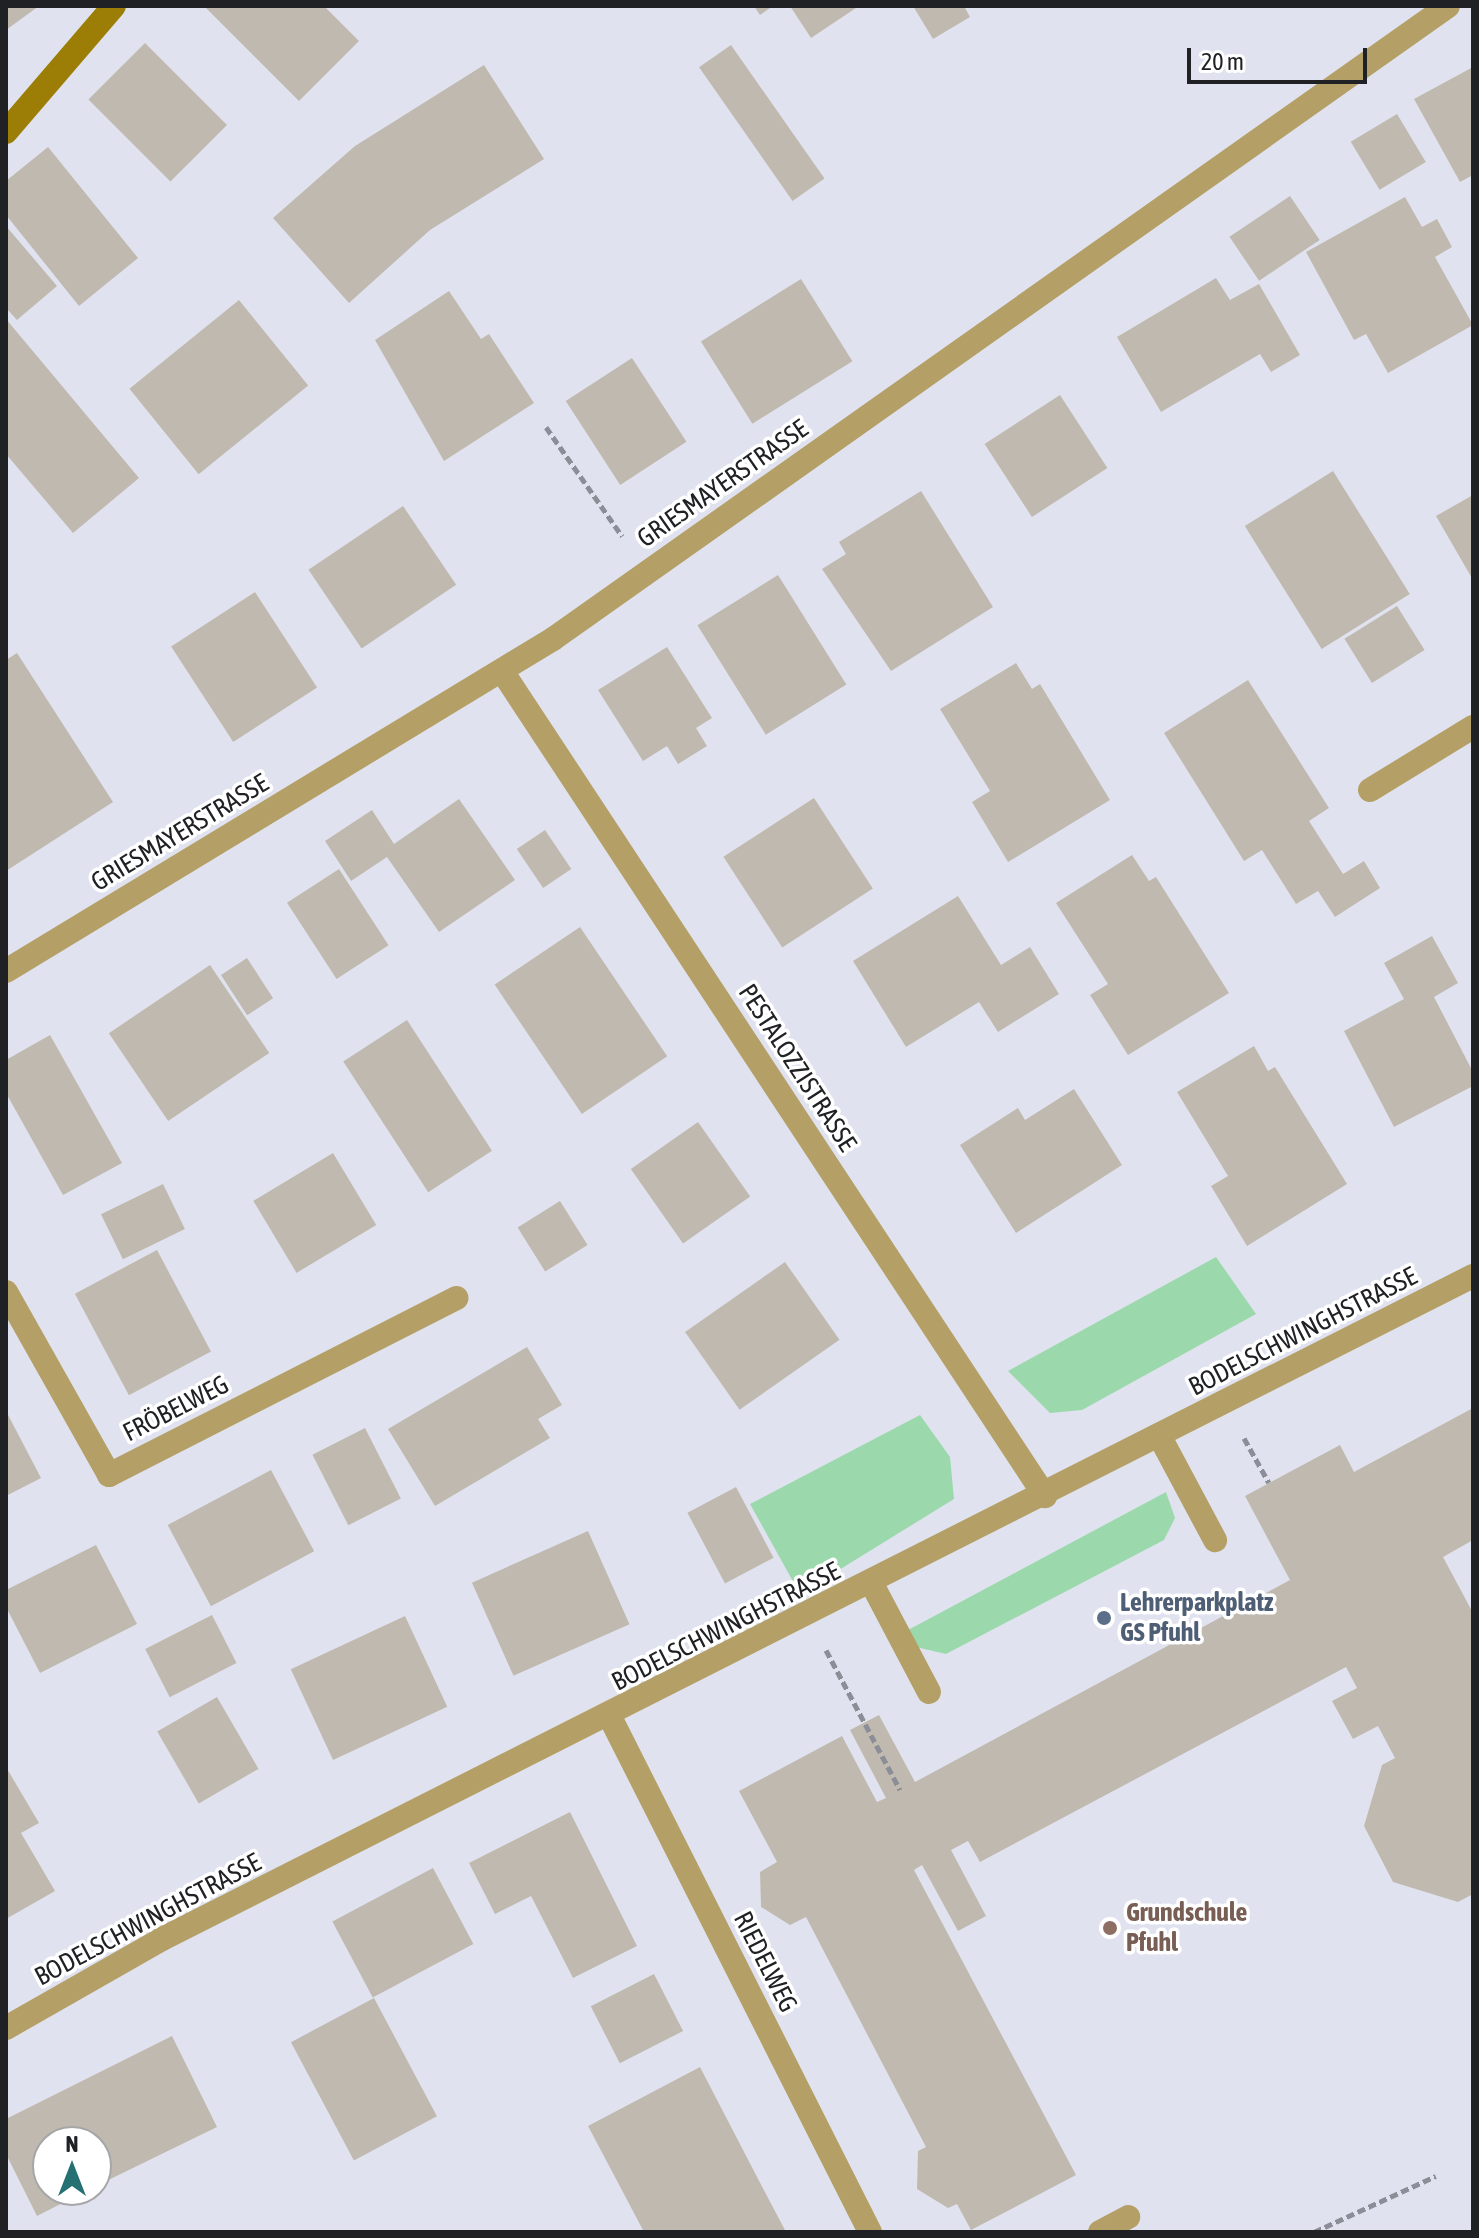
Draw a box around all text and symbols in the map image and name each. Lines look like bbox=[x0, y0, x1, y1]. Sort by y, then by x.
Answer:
scale bar bbox=[1191, 32, 1371, 82]
text: 20 m bbox=[1201, 48, 1244, 75]
street label: GRIESMAYERSTRASSE bbox=[632, 414, 814, 554]
street label: GRIESMAYERSTRASSE bbox=[86, 768, 274, 898]
street label: PESTALOZZISTRASSE bbox=[731, 979, 863, 1157]
street label: BODELSCHWINGHSTRASSE bbox=[1184, 1261, 1422, 1403]
street label: FRÖBELWEG bbox=[118, 1369, 234, 1449]
street label: BODELSCHWINGHSTRASSE bbox=[607, 1556, 845, 1698]
place label: Lehrerparkplatz GS Pfuhl bbox=[1120, 1587, 1273, 1648]
marker: Lehrerparkplatz GS Pfuhl bbox=[1095, 1609, 1113, 1627]
street label: BODELSCHWINGHSTRASSE bbox=[30, 1847, 266, 1993]
place label: Grundschule Pfuhl bbox=[1126, 1897, 1247, 1958]
street label: RIEDELWEG bbox=[726, 1907, 804, 2017]
marker: Grundschule Pfuhl bbox=[1101, 1919, 1119, 1937]
north arrow bbox=[32, 2126, 112, 2206]
text: N bbox=[66, 2131, 78, 2157]

